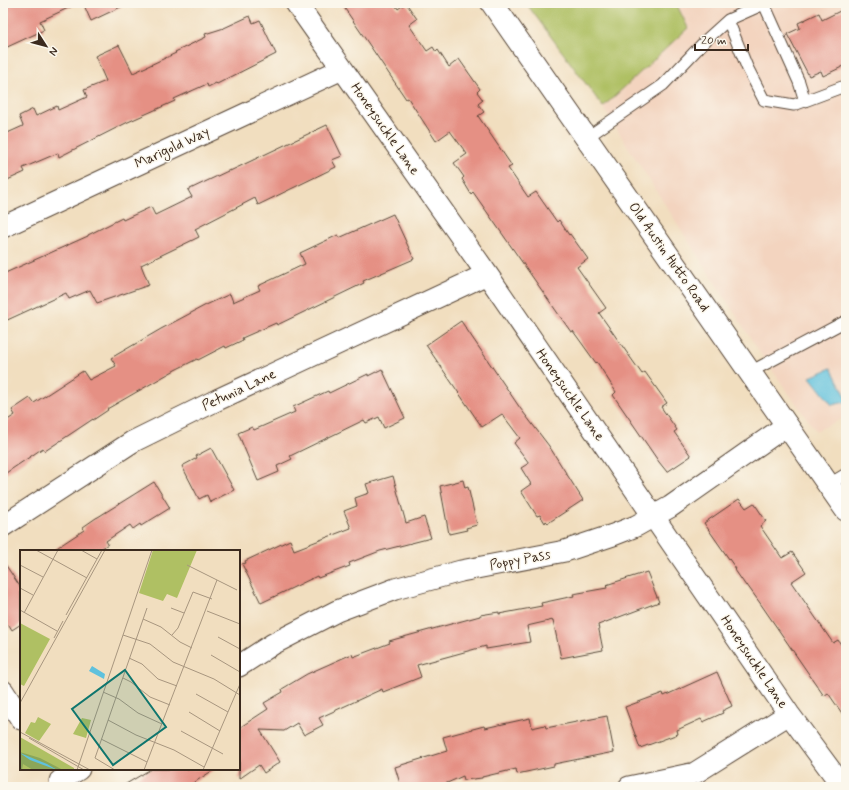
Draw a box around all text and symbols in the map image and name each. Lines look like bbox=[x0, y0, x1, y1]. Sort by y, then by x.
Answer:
north arrow bbox=[26, 26, 66, 66]
scale bar bbox=[695, 26, 748, 52]
text: 20 m bbox=[701, 33, 727, 49]
text: N bbox=[45, 44, 61, 58]
street label: Honeysuckle Lane bbox=[346, 79, 424, 179]
street label: Marigold Way bbox=[132, 123, 213, 174]
street label: Old Austin Hutto Road bbox=[624, 199, 714, 315]
street label: Honeysuckle Lane bbox=[531, 345, 609, 445]
street label: Petunia Lane bbox=[199, 365, 279, 415]
street label: Poppy Pass bbox=[488, 545, 552, 575]
inset map bbox=[20, 550, 240, 770]
street label: Honeysuckle Lane bbox=[716, 612, 792, 712]

